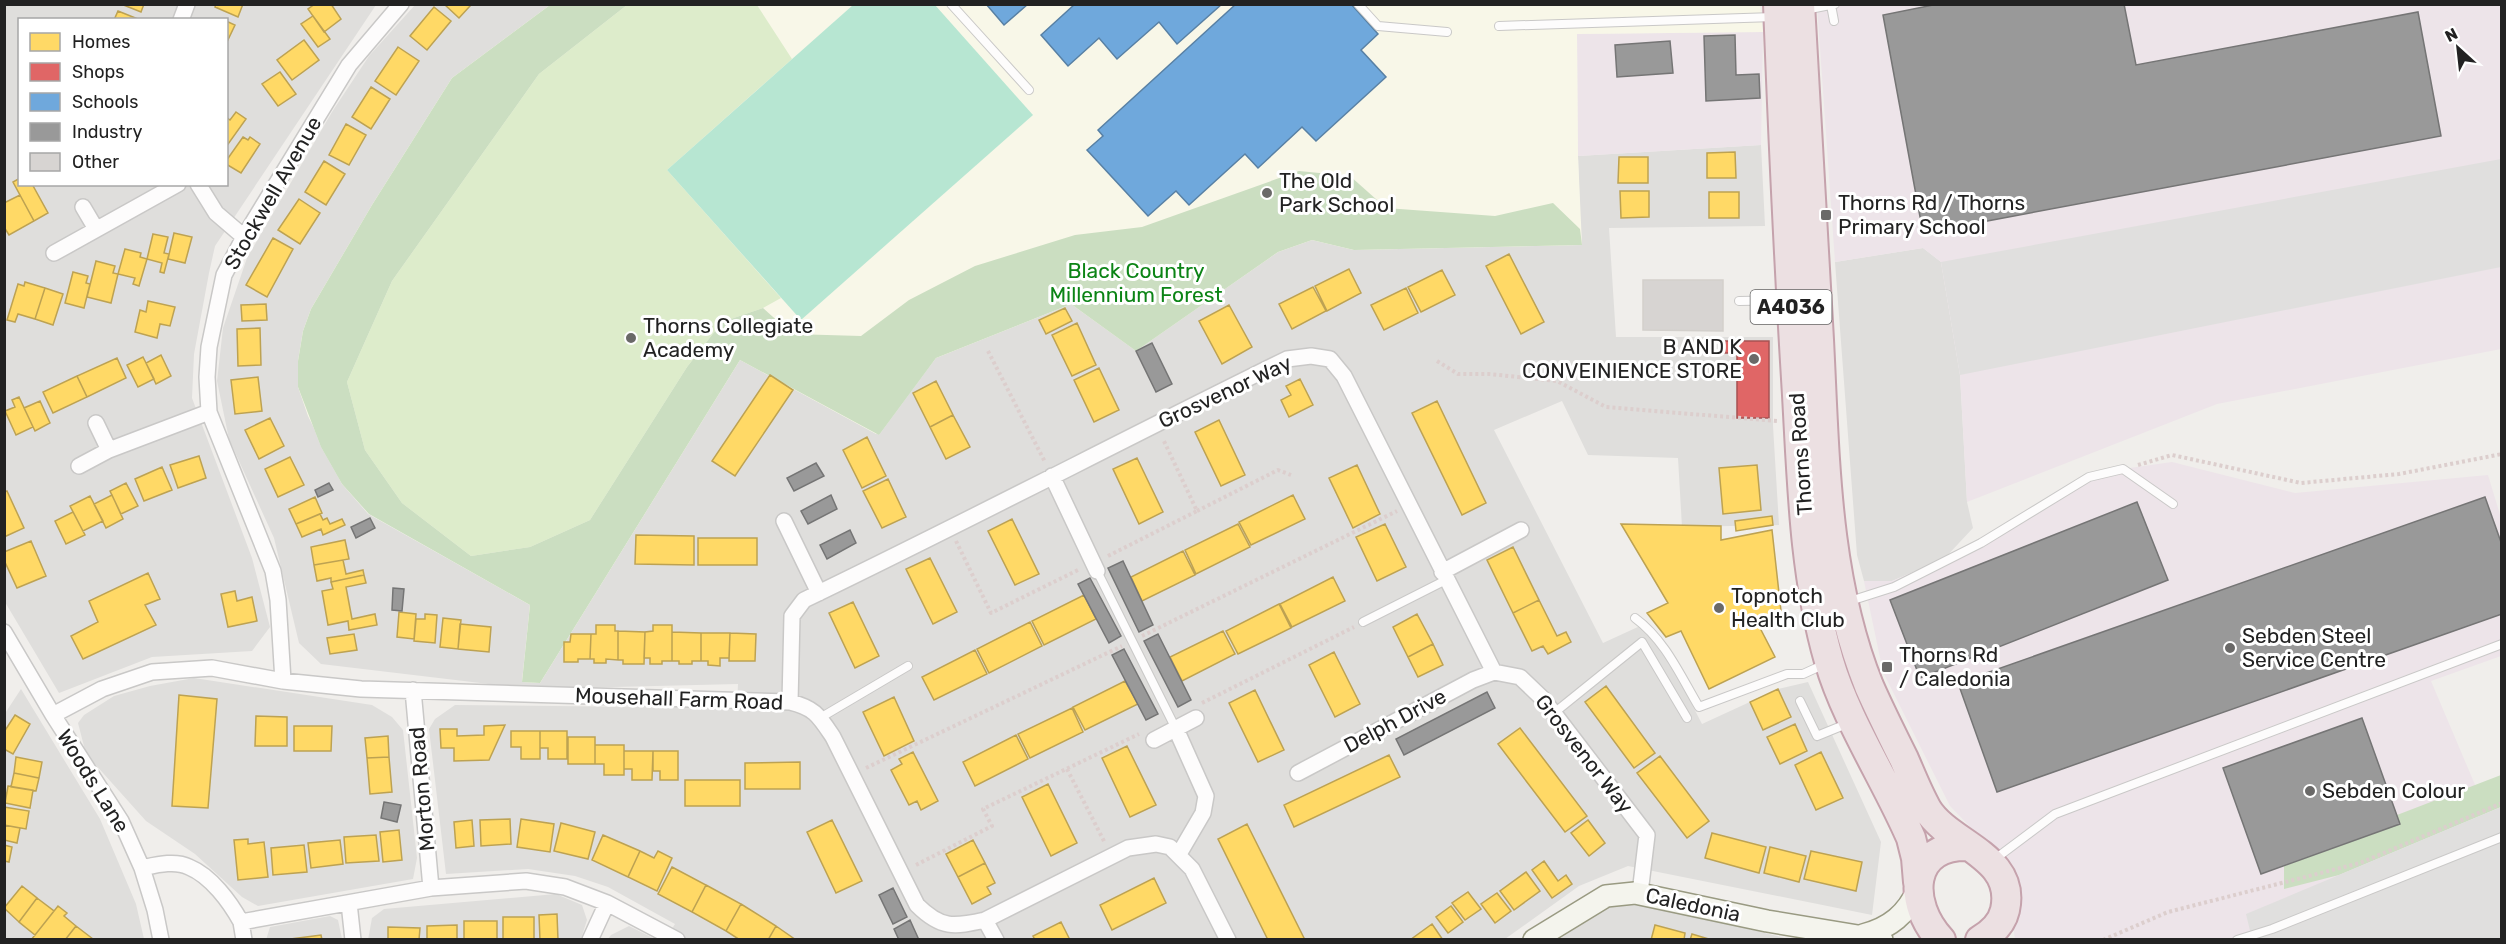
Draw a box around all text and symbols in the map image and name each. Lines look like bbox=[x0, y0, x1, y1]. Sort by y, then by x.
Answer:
legend bbox=[18, 18, 228, 186]
north arrow bbox=[2428, 18, 2488, 78]
text: N bbox=[2442, 24, 2461, 46]
text: Homes bbox=[72, 31, 130, 53]
text: Shops bbox=[72, 61, 124, 83]
text: Schools bbox=[72, 91, 138, 113]
street label: Stockwell Avenue bbox=[219, 112, 326, 274]
text: Industry bbox=[72, 121, 142, 143]
text: Other bbox=[72, 151, 119, 173]
place label: The Old Park School bbox=[1279, 168, 1394, 217]
marker: The Old Park School bbox=[1260, 186, 1274, 200]
place label: Thorns Rd / Thorns Primary School bbox=[1838, 190, 2025, 239]
marker: Thorns Rd / Thorns Primary School bbox=[1819, 208, 1833, 222]
park label: Black Country Millennium Forest bbox=[1049, 258, 1223, 307]
road number: A4036 bbox=[1750, 290, 1832, 324]
place label: Thorns Collegiate Academy bbox=[643, 313, 813, 362]
marker: Thorns Collegiate Academy bbox=[624, 331, 638, 345]
place label: B AND K CONVEINIENCE STORE bbox=[1522, 334, 1742, 383]
street label: Grosvenor Way bbox=[1154, 350, 1296, 433]
marker: B AND K CONVEINIENCE STORE bbox=[1747, 352, 1761, 366]
street label: Thorns Road bbox=[1784, 392, 1817, 516]
place label: Topnotch Health Club bbox=[1731, 583, 1845, 632]
marker: Topnotch Health Club bbox=[1712, 601, 1726, 615]
place label: Sebden Steel Service Centre bbox=[2242, 623, 2386, 672]
marker: Sebden Steel Service Centre bbox=[2223, 641, 2237, 655]
place label: Thorns Rd / Caledonia bbox=[1899, 642, 2011, 691]
marker: Thorns Rd / Caledonia bbox=[1880, 660, 1894, 674]
street label: Mousehall Farm Road bbox=[574, 682, 784, 715]
street label: Delph Drive bbox=[1339, 683, 1450, 758]
street label: Grosvenor Way bbox=[1530, 689, 1639, 818]
street label: Woods Lane bbox=[52, 725, 135, 837]
street label: Morton Road bbox=[404, 726, 439, 852]
place label: Sebden Colour bbox=[2322, 778, 2465, 803]
marker: Sebden Colour bbox=[2303, 784, 2317, 798]
street label: Caledonia bbox=[1643, 882, 1743, 927]

